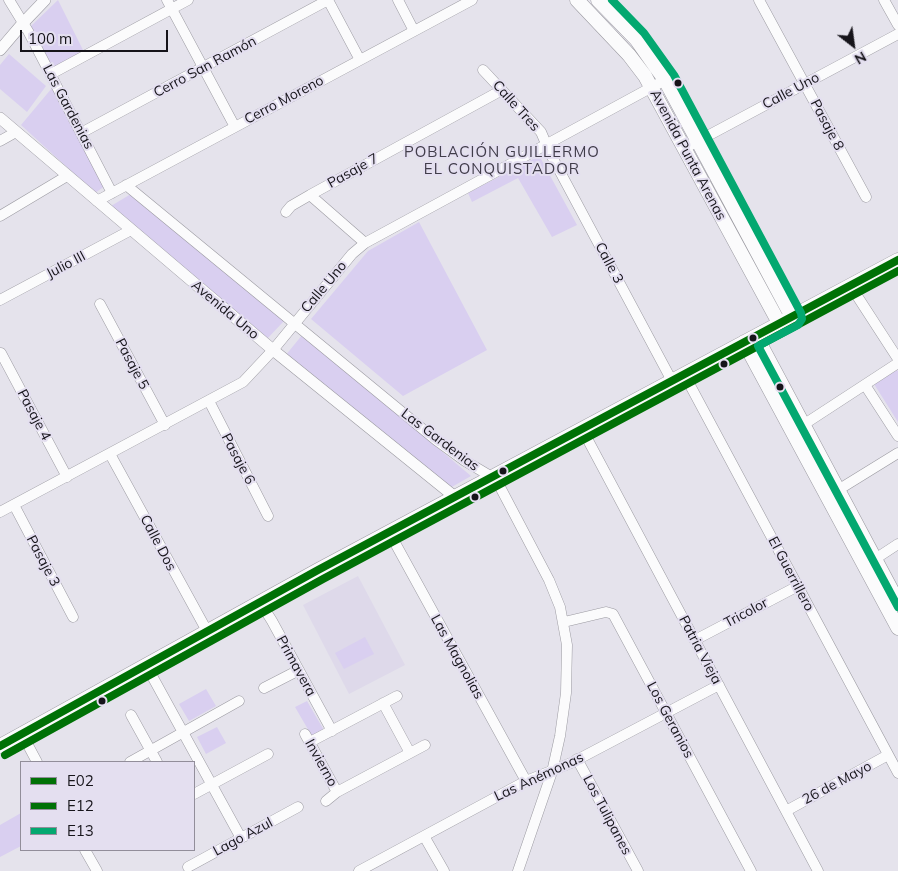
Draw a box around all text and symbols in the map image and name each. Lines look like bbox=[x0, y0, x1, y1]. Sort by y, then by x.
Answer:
scale bar bbox=[22, 20, 170, 52]
north arrow bbox=[828, 20, 878, 70]
text: 100 m bbox=[28, 29, 72, 48]
street label: Cerro San Ramón bbox=[151, 33, 259, 101]
text: N bbox=[851, 48, 870, 68]
street label: Las Gardenias bbox=[39, 62, 97, 152]
street label: Calle Uno bbox=[760, 69, 822, 113]
street label: Cerro Moreno bbox=[242, 72, 326, 128]
street label: Calle Tres bbox=[489, 77, 543, 135]
unlabelled marker bbox=[673, 78, 683, 88]
street label: Avenida Punta Arenas bbox=[646, 87, 730, 223]
street label: Pasaje 8 bbox=[807, 97, 847, 153]
district label: POBLACIÓN GUILLERMO EL CONQUISTADOR bbox=[402, 143, 602, 178]
street label: Pasaje 7 bbox=[325, 150, 381, 192]
street label: Calle 3 bbox=[591, 240, 627, 286]
street label: Julio III bbox=[44, 248, 88, 282]
street label: Calle Uno bbox=[298, 258, 350, 316]
street label: Avenida Uno bbox=[188, 277, 262, 343]
unlabelled marker bbox=[748, 333, 758, 343]
street label: Pasaje 5 bbox=[112, 336, 152, 392]
unlabelled marker bbox=[719, 359, 729, 369]
unlabelled marker bbox=[775, 382, 785, 392]
street label: Pasaje 4 bbox=[14, 387, 54, 443]
street label: Las Gardenias bbox=[398, 405, 482, 475]
street label: Pasaje 6 bbox=[218, 431, 258, 487]
unlabelled marker bbox=[498, 466, 508, 476]
unlabelled marker bbox=[470, 492, 480, 502]
street label: Calle Dos bbox=[136, 512, 180, 574]
street label: Pasaje 3 bbox=[23, 533, 63, 589]
street label: El Guerrillero bbox=[764, 534, 818, 614]
street label: Tricolor bbox=[721, 595, 771, 631]
street label: Las Magnolias bbox=[427, 612, 487, 702]
street label: Patria Vieja bbox=[675, 613, 725, 687]
street label: Primavera bbox=[273, 633, 319, 699]
street label: Los Geranios bbox=[643, 679, 697, 761]
unlabelled marker bbox=[97, 696, 107, 706]
street label: Invierno bbox=[301, 736, 341, 790]
street label: Las Anémonas bbox=[492, 749, 586, 805]
street label: 26 de Mayo bbox=[800, 758, 874, 808]
legend bbox=[20, 761, 195, 851]
text: E02 bbox=[67, 771, 94, 790]
street label: Los Tulipanes bbox=[579, 772, 635, 858]
text: E12 bbox=[67, 796, 94, 815]
street label: Lago Azul bbox=[210, 814, 276, 860]
text: E13 bbox=[67, 821, 94, 840]

